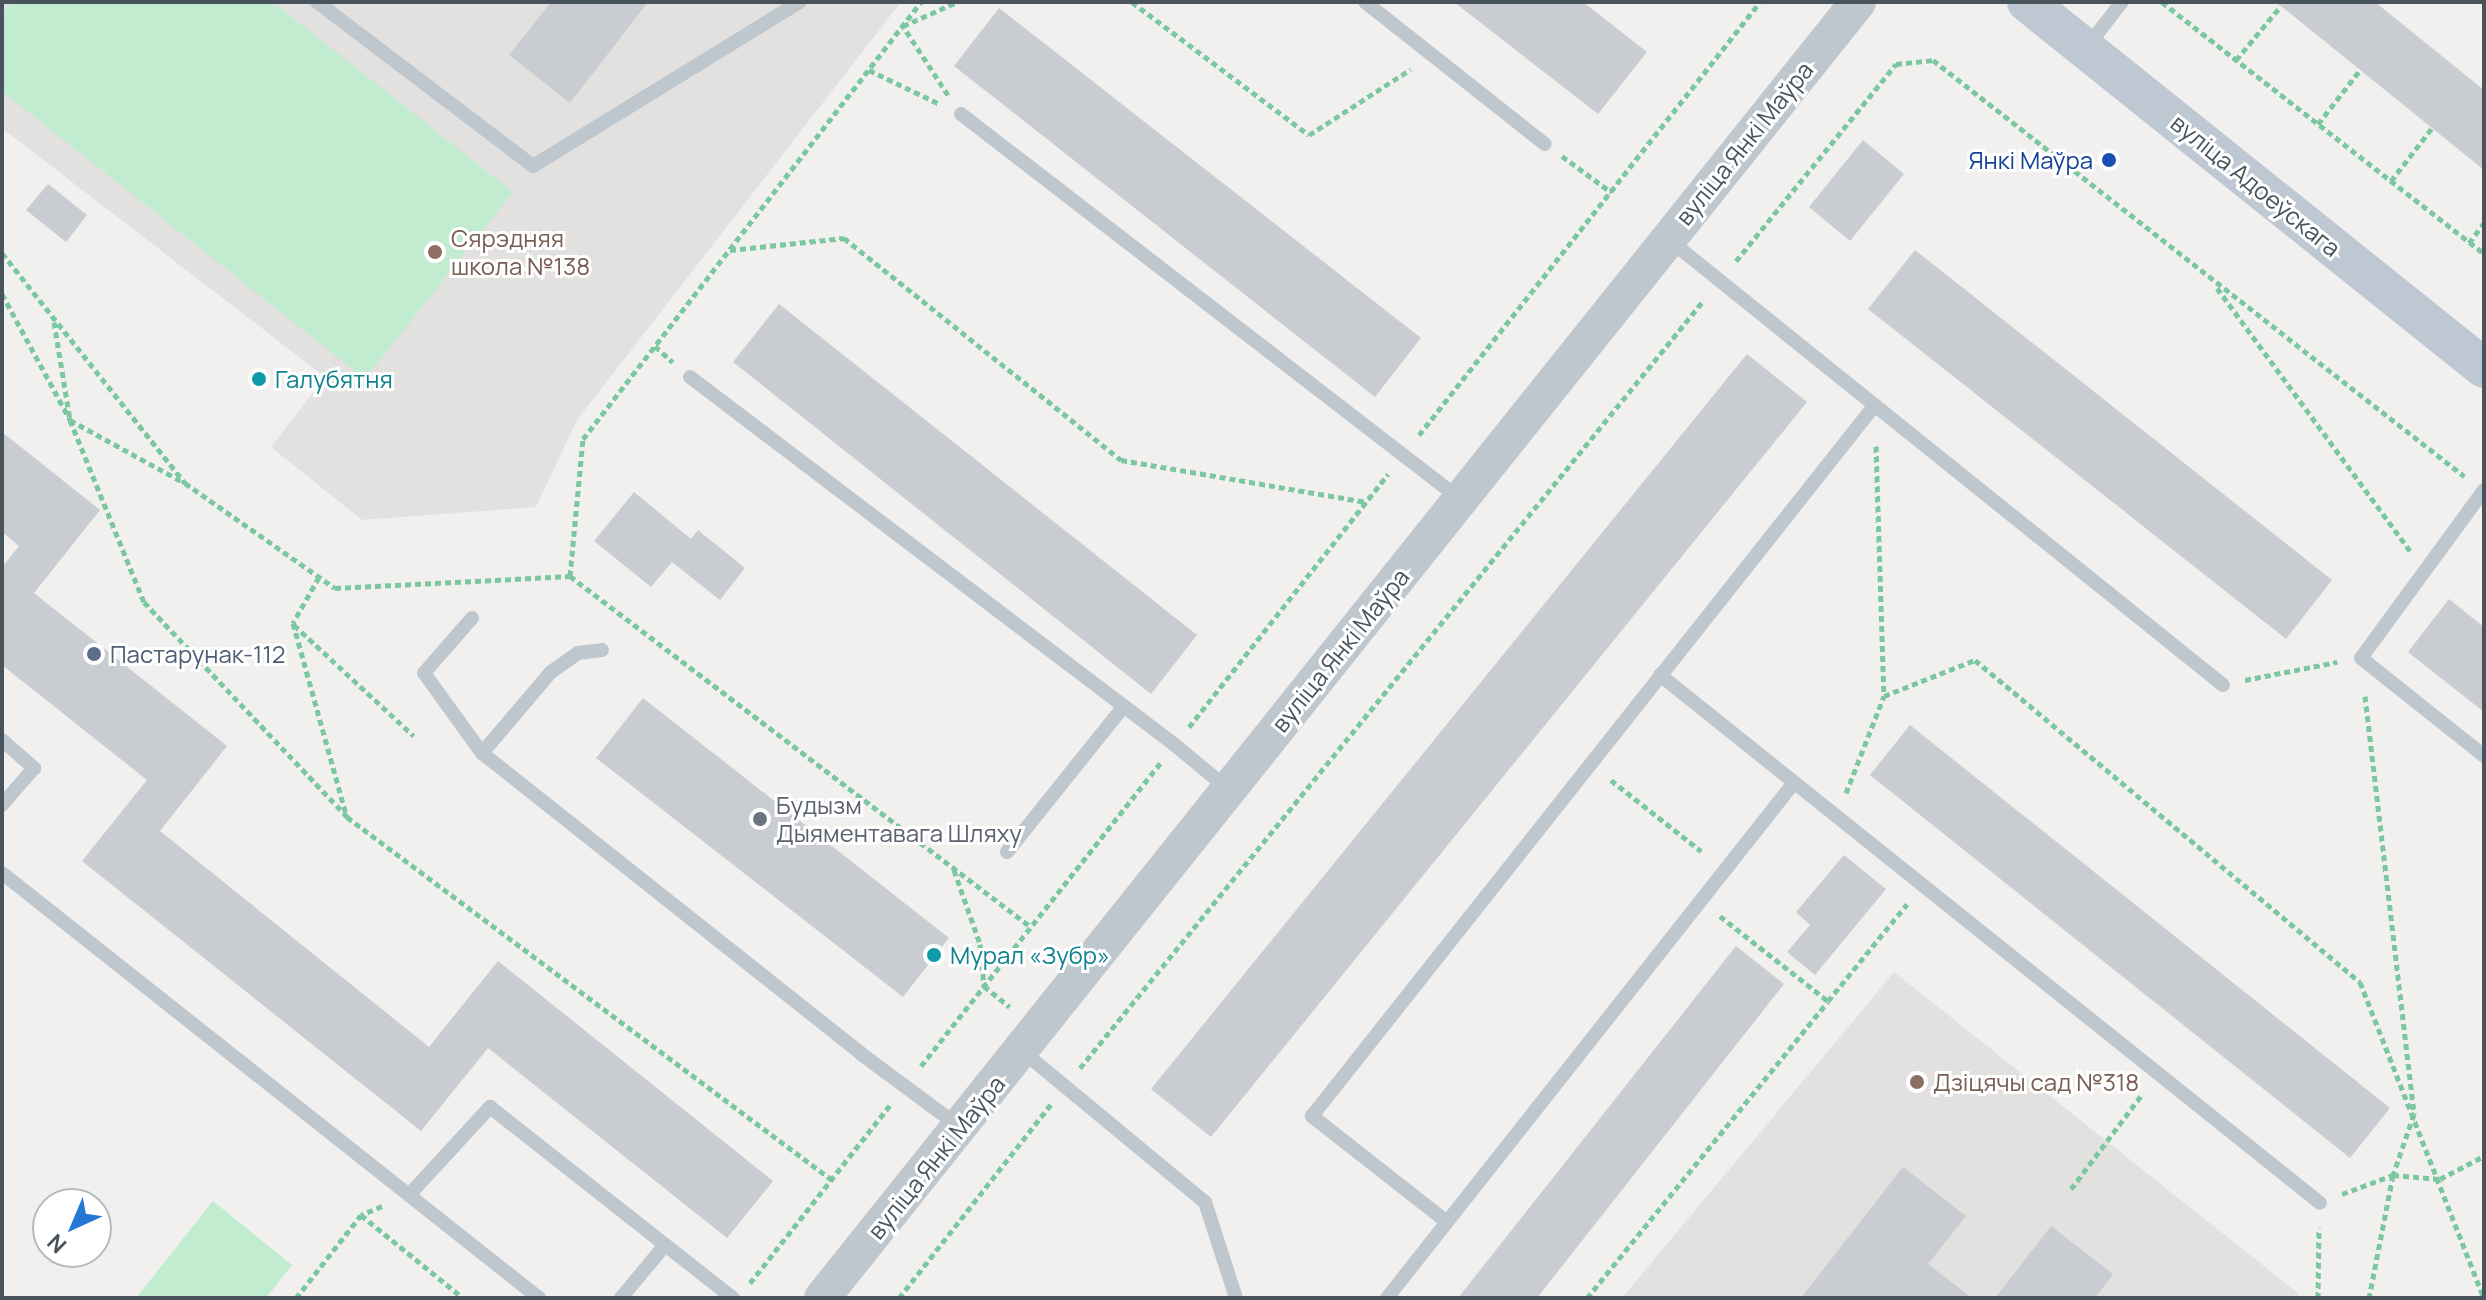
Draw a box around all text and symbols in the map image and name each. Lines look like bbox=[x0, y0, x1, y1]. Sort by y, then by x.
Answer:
street label: вуліца Янкі Маўра bbox=[1669, 55, 1819, 231]
street label: вуліца Адоеўскага bbox=[2165, 108, 2347, 262]
place label: Янкі Маўра bbox=[1968, 146, 2093, 174]
marker: Янкі Маўра bbox=[2100, 151, 2118, 169]
place label: Сярэдняя школа №138 bbox=[451, 224, 590, 280]
marker: Сярэдняя школа №138 bbox=[426, 243, 444, 261]
place label: Галубятня bbox=[275, 365, 393, 393]
marker: Галубятня bbox=[250, 370, 268, 388]
street label: вуліца Янкі Маўра bbox=[1265, 562, 1415, 738]
place label: Пастарунак-112 bbox=[110, 640, 285, 668]
marker: Пастарунак-112 bbox=[85, 645, 103, 663]
place label: Будызм Дыяментавага Шляху bbox=[776, 791, 1022, 847]
marker: Будызм Дыяментавага Шляху bbox=[751, 810, 769, 828]
place label: Мурал «Зубр» bbox=[950, 941, 1110, 969]
marker: Мурал «Зубр» bbox=[925, 946, 943, 964]
place label: Дзіцячы сад №318 bbox=[1933, 1068, 2139, 1096]
street label: вуліца Янкі Маўра bbox=[861, 1069, 1011, 1245]
marker: Дзіцячы сад №318 bbox=[1908, 1073, 1926, 1091]
north arrow bbox=[32, 1188, 112, 1268]
text: N bbox=[41, 1228, 73, 1260]

